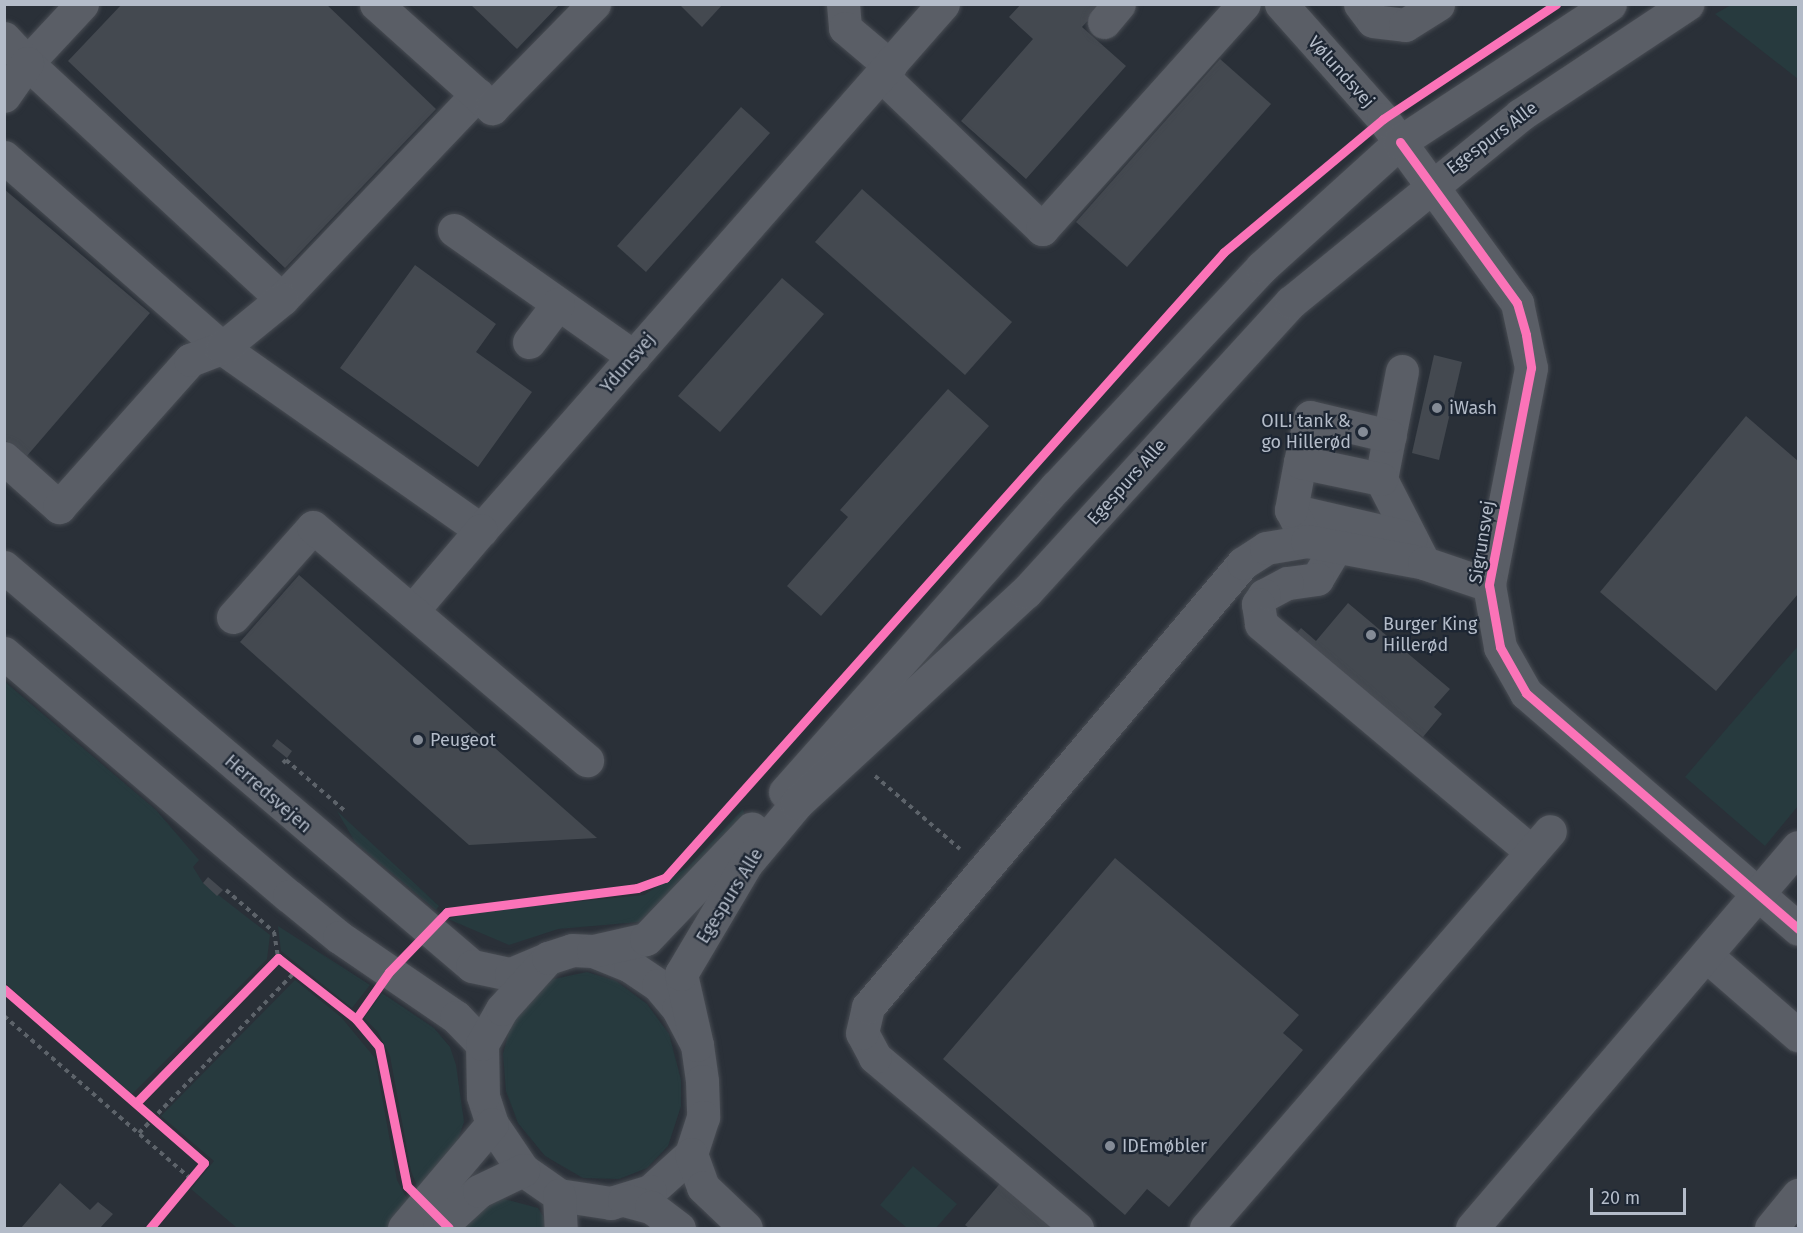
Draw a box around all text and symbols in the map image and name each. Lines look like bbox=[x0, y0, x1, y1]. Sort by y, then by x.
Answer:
street label: Vølundsvej bbox=[1303, 32, 1379, 112]
street label: Egespurs Alle bbox=[1442, 97, 1542, 179]
street label: Ydunsvej bbox=[596, 329, 660, 397]
place label: iWash bbox=[1449, 397, 1497, 419]
marker: iWash bbox=[1430, 401, 1444, 415]
place label: OIL! tank & go Hillerød bbox=[1261, 411, 1351, 454]
marker: OIL! tank & go Hillerød bbox=[1356, 425, 1370, 439]
street label: Egespurs Alle bbox=[1083, 435, 1171, 529]
street label: Sigrunsvej bbox=[1465, 499, 1499, 585]
place label: Burger King Hillerød bbox=[1383, 614, 1477, 656]
marker: Burger King Hillerød bbox=[1364, 628, 1378, 642]
place label: Peugeot bbox=[430, 729, 496, 751]
marker: Peugeot bbox=[411, 733, 425, 747]
street label: Herredsvejen bbox=[220, 750, 316, 838]
street label: Egespurs Alle bbox=[692, 844, 768, 948]
place label: IDEmøbler bbox=[1122, 1135, 1207, 1157]
marker: IDEmøbler bbox=[1103, 1139, 1117, 1153]
scale bar bbox=[1593, 1176, 1689, 1214]
text: 20 m bbox=[1601, 1187, 1640, 1209]

